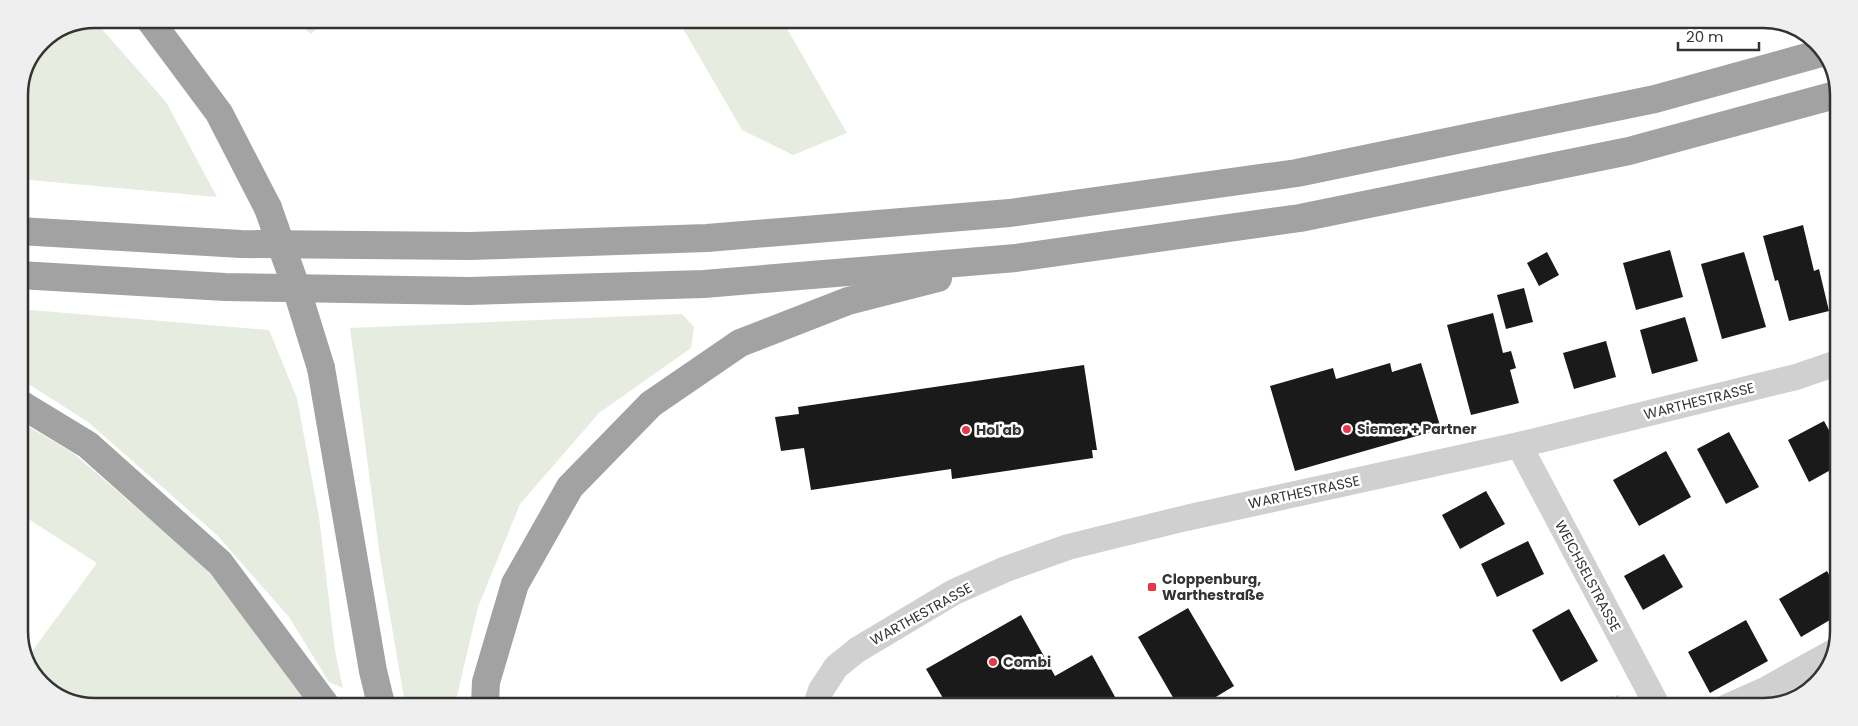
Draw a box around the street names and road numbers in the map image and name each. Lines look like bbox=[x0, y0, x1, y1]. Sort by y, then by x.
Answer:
street label: WARTHESTRASSE bbox=[1642, 378, 1756, 424]
street label: WARTHESTRASSE bbox=[1246, 470, 1362, 514]
street label: WEICHSELSTRASSE bbox=[1550, 517, 1626, 635]
street label: WARTHESTRASSE bbox=[867, 578, 975, 650]

